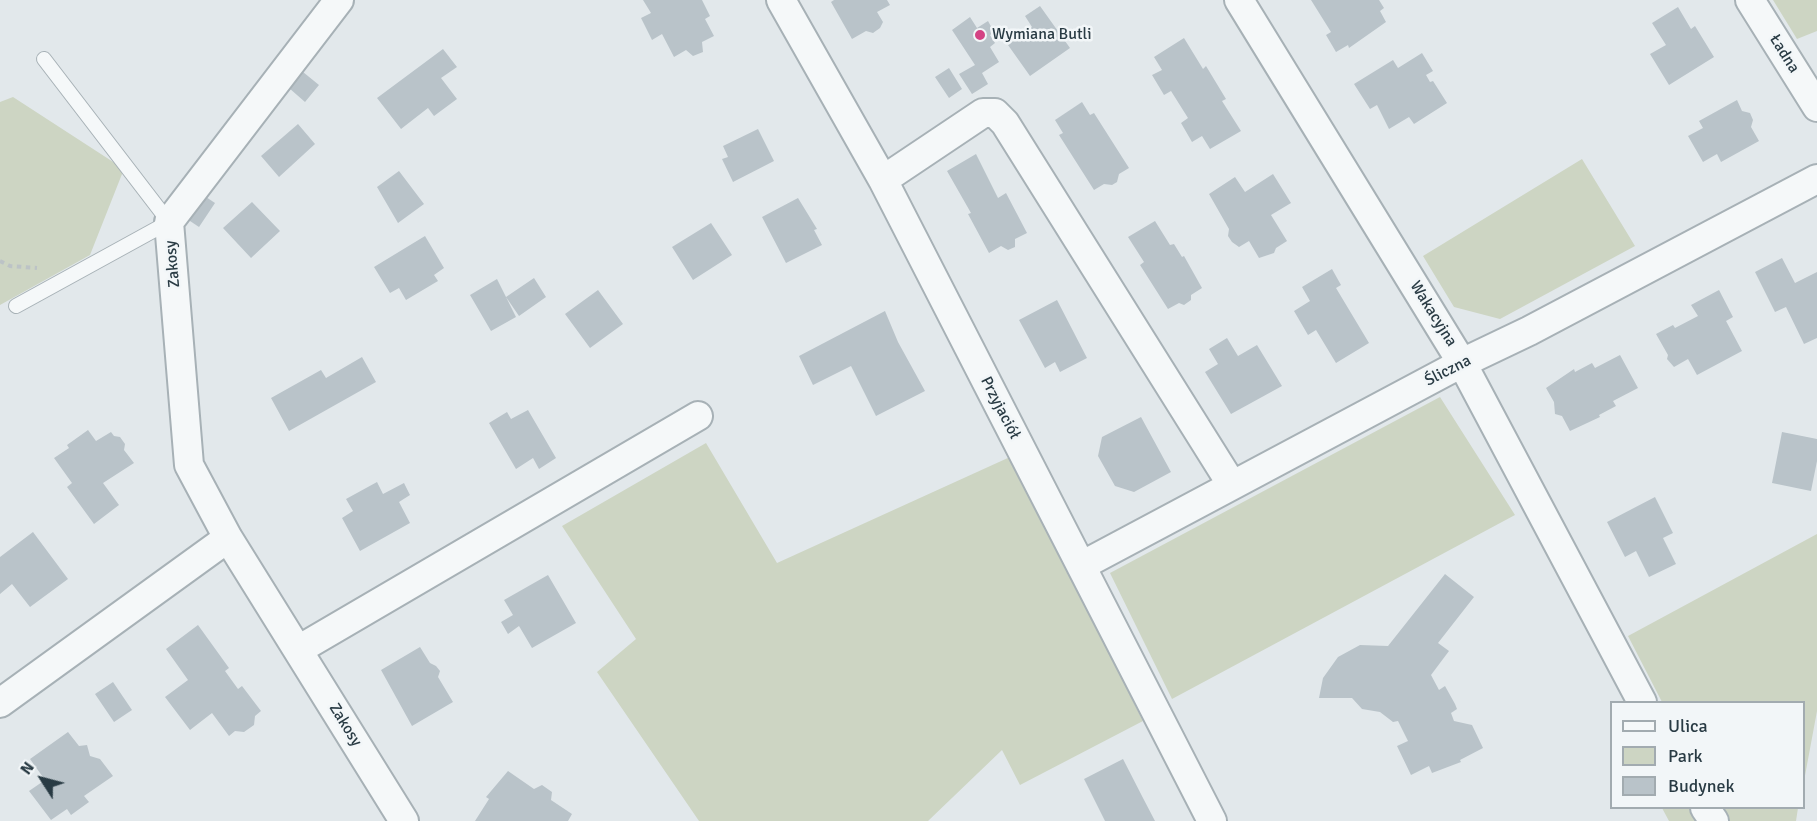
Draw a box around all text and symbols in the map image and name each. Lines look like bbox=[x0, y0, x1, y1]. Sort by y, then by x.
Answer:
place label: Wymiana Butli bbox=[992, 25, 1092, 45]
marker: Wymiana Butli bbox=[973, 28, 987, 42]
street label: Ładna bbox=[1765, 31, 1803, 77]
street label: Zakosy bbox=[161, 240, 185, 288]
street label: Wakacyjna bbox=[1405, 278, 1461, 350]
street label: Śliczna bbox=[1422, 351, 1474, 391]
street label: Przyjaciół bbox=[976, 373, 1024, 443]
street label: Zakosy bbox=[324, 700, 366, 750]
legend bbox=[1610, 701, 1805, 809]
text: Ulica bbox=[1668, 715, 1708, 737]
text: Park bbox=[1668, 745, 1703, 767]
north arrow bbox=[12, 749, 72, 809]
text: N bbox=[16, 758, 39, 779]
text: Budynek bbox=[1668, 775, 1735, 797]

